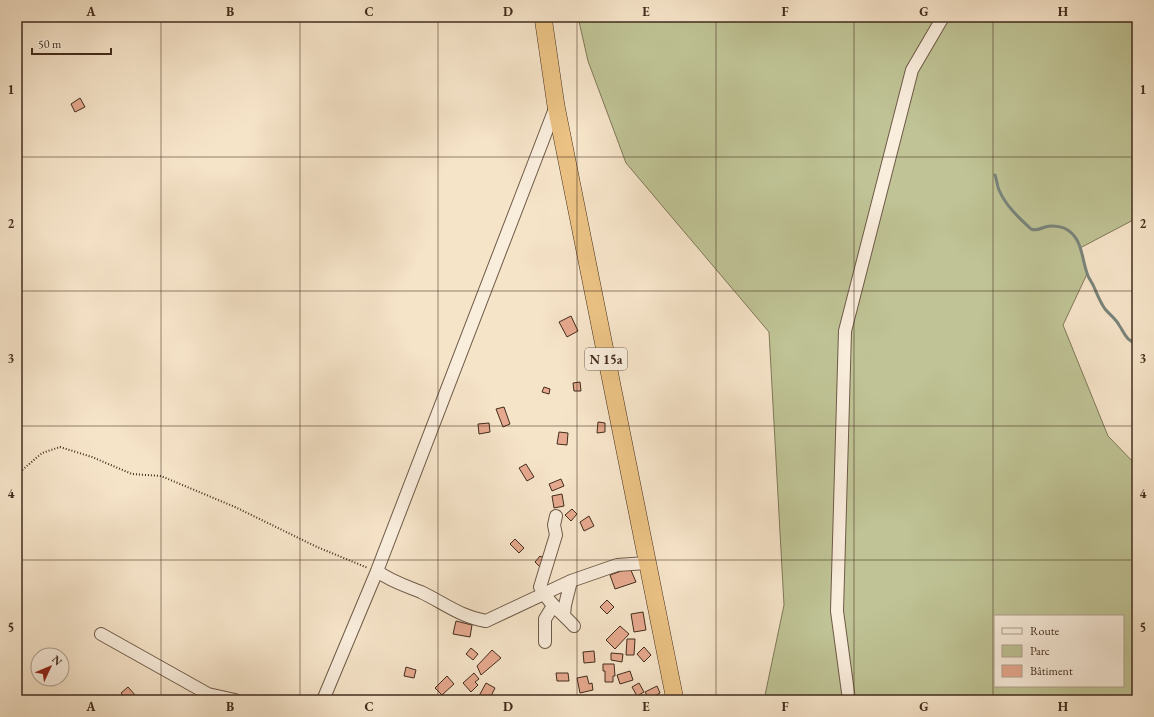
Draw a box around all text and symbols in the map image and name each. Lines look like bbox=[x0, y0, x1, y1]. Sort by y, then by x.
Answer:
text: A bbox=[85, 3, 96, 20]
text: B bbox=[226, 3, 234, 20]
text: C bbox=[364, 3, 374, 20]
text: D bbox=[503, 3, 513, 20]
text: E bbox=[642, 3, 650, 20]
text: F bbox=[781, 3, 789, 20]
text: G bbox=[919, 3, 929, 20]
text: H bbox=[1058, 3, 1069, 20]
scale bar bbox=[32, 30, 111, 56]
text: 50 m bbox=[38, 36, 62, 52]
text: 1 bbox=[8, 81, 15, 98]
text: 1 bbox=[1140, 81, 1147, 98]
text: 2 bbox=[8, 215, 15, 232]
text: 2 bbox=[1140, 215, 1147, 232]
road number: N 15a bbox=[585, 348, 627, 370]
text: 3 bbox=[8, 350, 15, 367]
text: 3 bbox=[1140, 350, 1147, 367]
text: 4 bbox=[8, 485, 15, 502]
text: 4 bbox=[1140, 485, 1147, 502]
legend bbox=[994, 615, 1124, 687]
text: 5 bbox=[8, 619, 14, 636]
text: 5 bbox=[1140, 619, 1146, 636]
text: Route bbox=[1030, 623, 1060, 639]
text: Parc bbox=[1030, 643, 1050, 659]
north arrow bbox=[30, 647, 70, 687]
text: N bbox=[49, 652, 65, 668]
text: Bâtiment bbox=[1030, 663, 1073, 679]
text: A bbox=[85, 698, 96, 715]
text: B bbox=[226, 698, 234, 715]
text: C bbox=[364, 698, 374, 715]
text: D bbox=[503, 698, 513, 715]
text: E bbox=[642, 698, 650, 715]
text: F bbox=[781, 698, 789, 715]
text: G bbox=[919, 698, 929, 715]
text: H bbox=[1058, 698, 1069, 715]

